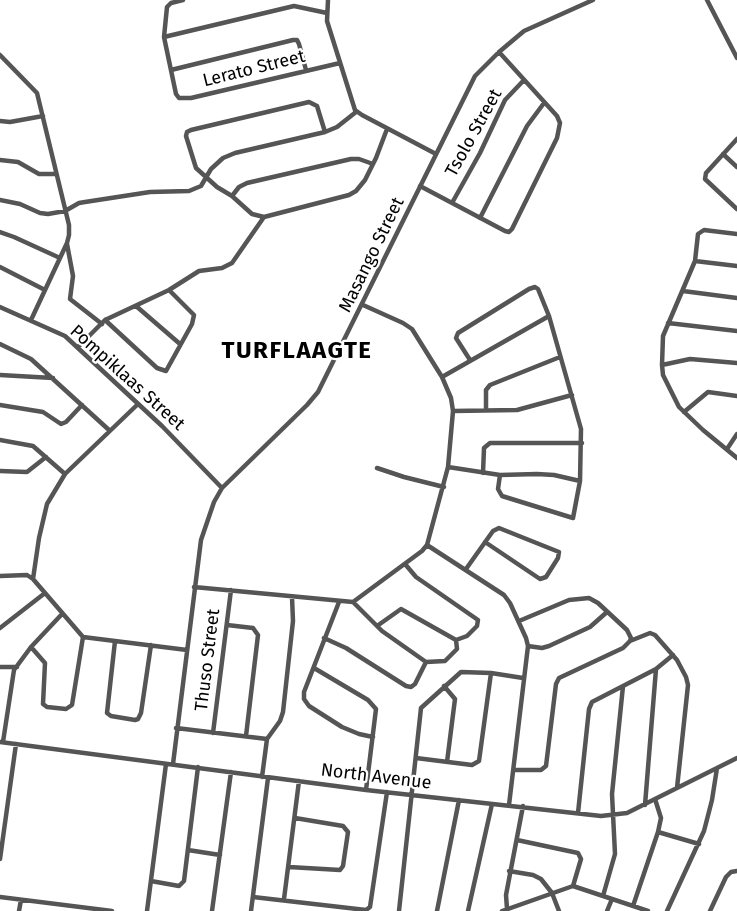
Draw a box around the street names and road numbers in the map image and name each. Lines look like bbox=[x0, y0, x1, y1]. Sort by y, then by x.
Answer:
street label: Lerato Street bbox=[201, 46, 307, 92]
street label: Tsolo Street bbox=[441, 86, 507, 180]
street label: Masango Street bbox=[335, 194, 409, 316]
street label: Pompiklaas Street bbox=[65, 321, 189, 435]
street label: Thuso Street bbox=[191, 608, 225, 712]
street label: North Avenue bbox=[319, 759, 433, 795]

